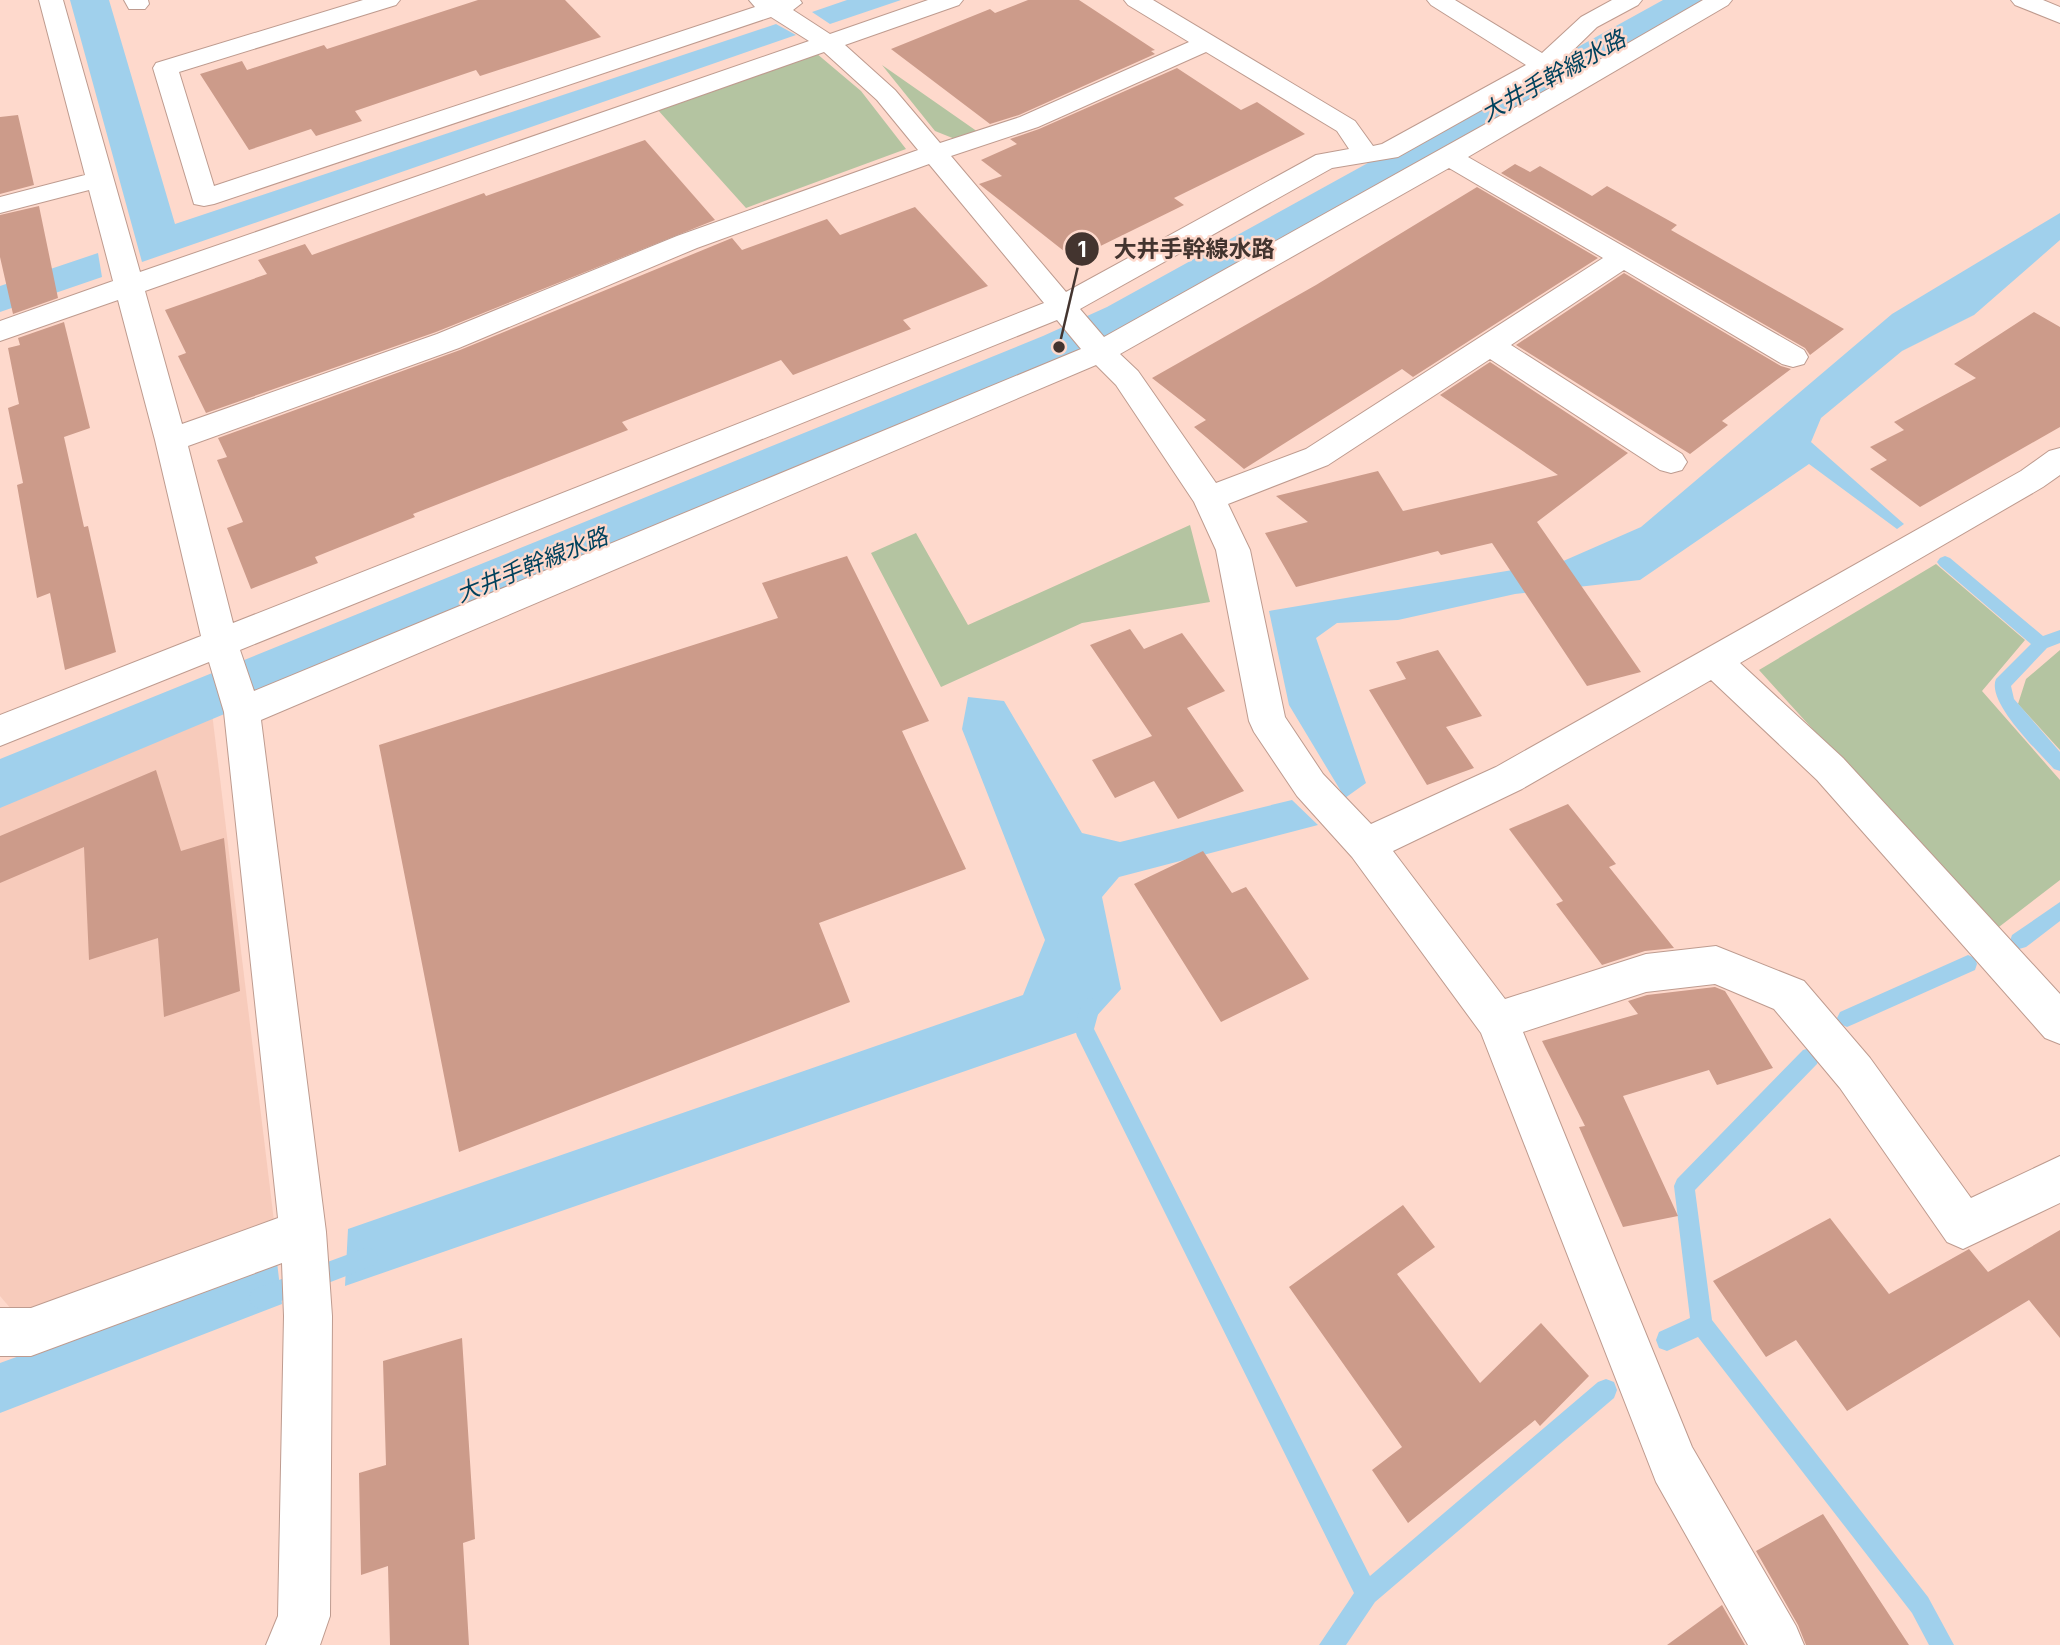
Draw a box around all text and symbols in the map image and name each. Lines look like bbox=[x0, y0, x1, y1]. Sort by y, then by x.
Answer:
water label: 大井手幹線水路 bbox=[1476, 24, 1632, 127]
callout: 大井手幹線水路 bbox=[1065, 227, 1289, 271]
text: 大井手幹線水路 bbox=[1114, 235, 1275, 263]
text: 1 bbox=[1077, 237, 1087, 262]
water label: 大井手幹線水路 bbox=[452, 521, 614, 608]

